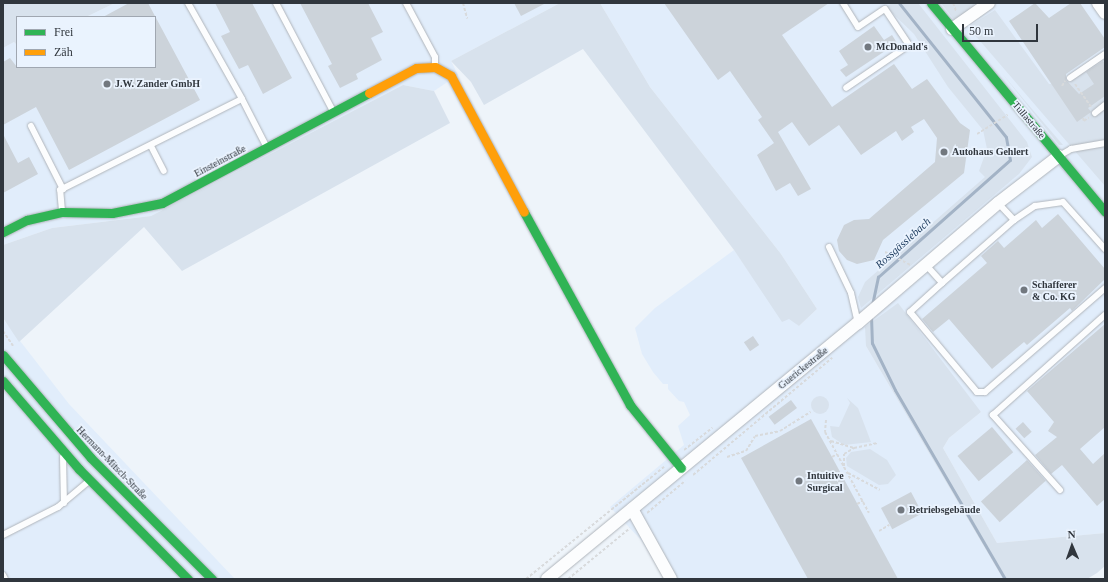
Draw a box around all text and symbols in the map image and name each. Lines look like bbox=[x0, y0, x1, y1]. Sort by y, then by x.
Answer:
legend bbox=[16, 16, 156, 68]
scale bar bbox=[964, 16, 1040, 42]
text: 50 m bbox=[969, 24, 993, 38]
text: Frei bbox=[54, 25, 73, 39]
place label: McDonald's bbox=[876, 41, 928, 53]
marker: McDonald's bbox=[863, 42, 873, 52]
text: Zäh bbox=[54, 45, 73, 59]
place label: J.W. Zander GmbH bbox=[115, 78, 200, 90]
marker: J.W. Zander GmbH bbox=[102, 79, 112, 89]
street label: Tullastraße bbox=[1010, 99, 1048, 141]
street label: Einsteinstraße bbox=[192, 142, 248, 180]
place label: Autohaus Gehlert bbox=[952, 146, 1028, 158]
marker: Autohaus Gehlert bbox=[939, 147, 949, 157]
water label: Rossgässlebach bbox=[873, 215, 933, 271]
place label: Schafferer & Co. KG bbox=[1032, 278, 1077, 302]
marker: Schafferer & Co. KG bbox=[1019, 285, 1029, 295]
street label: Guerickestraße bbox=[776, 344, 830, 392]
street label: Hermann-Mitsch-Straße bbox=[74, 424, 150, 502]
place label: Intuitive Surgical bbox=[807, 469, 844, 492]
marker: Intuitive Surgical bbox=[794, 476, 804, 486]
place label: Betriebsgebäude bbox=[909, 504, 980, 516]
marker: Betriebsgebäude bbox=[896, 505, 906, 515]
north arrow bbox=[1052, 526, 1092, 566]
text: N bbox=[1067, 528, 1076, 540]

